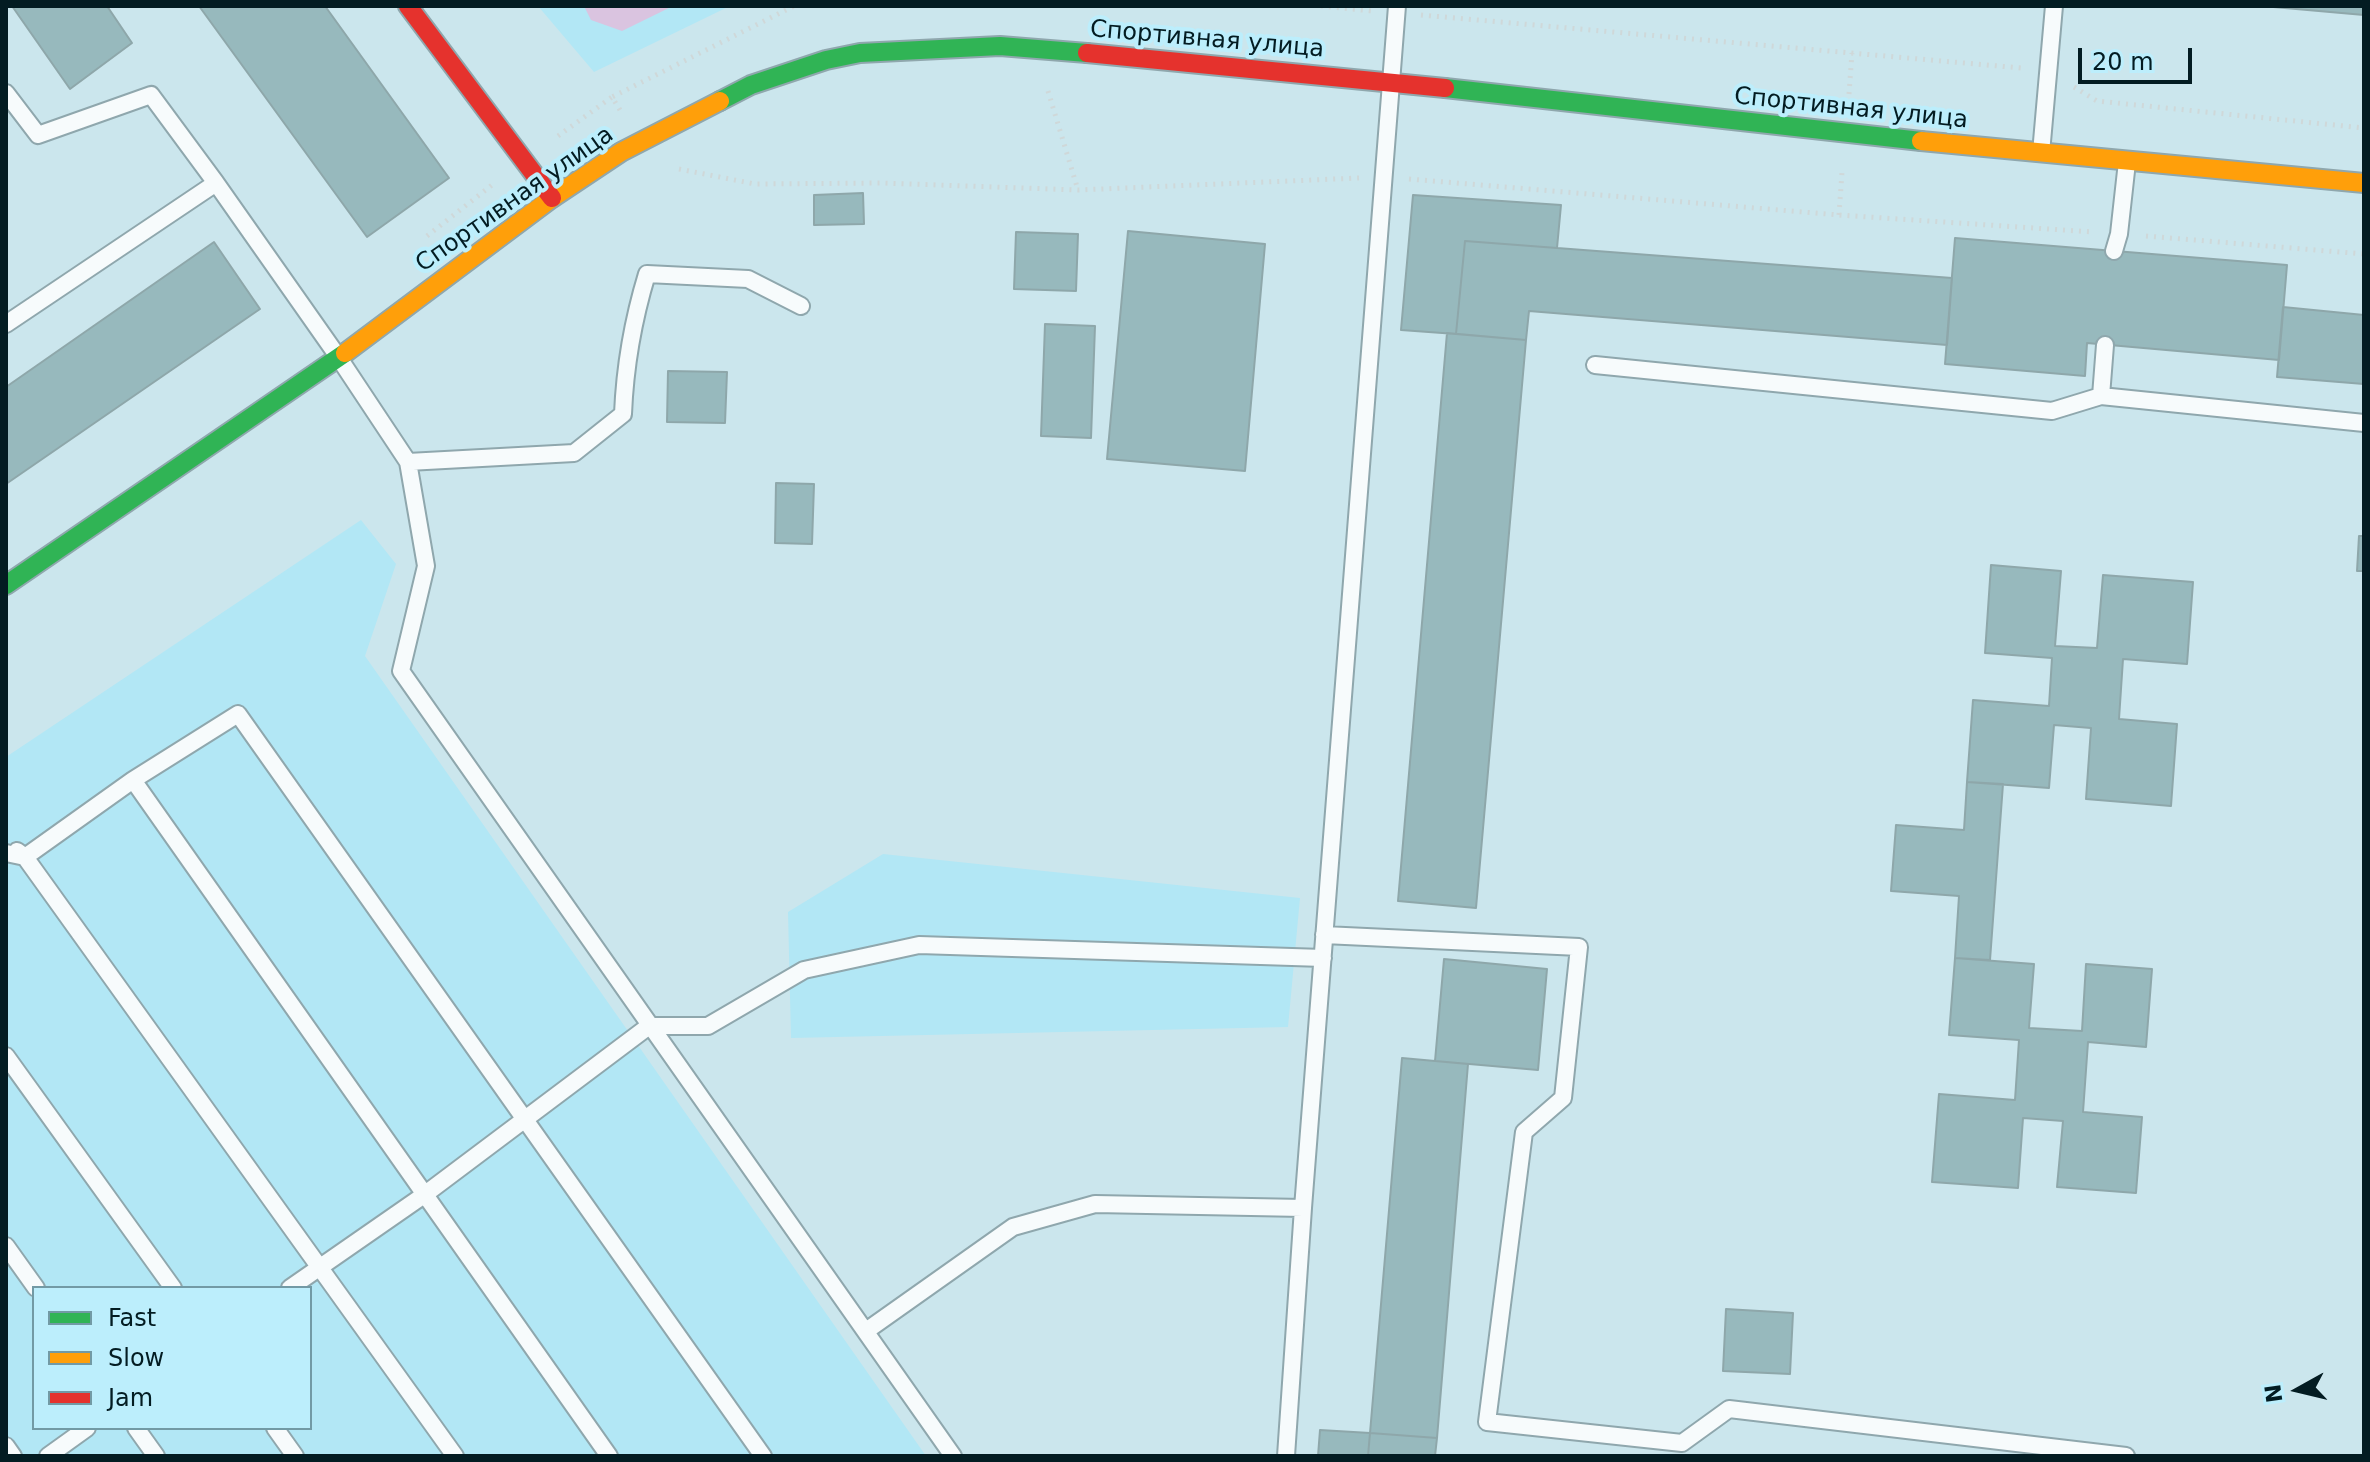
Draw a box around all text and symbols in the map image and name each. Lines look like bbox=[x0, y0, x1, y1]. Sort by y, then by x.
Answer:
street label: Спортивная улица bbox=[1089, 15, 1325, 65]
scale bar bbox=[2082, 32, 2196, 82]
text: 20 m bbox=[2092, 48, 2154, 76]
street label: Спортивная улица bbox=[1733, 82, 1969, 136]
street label: Спортивная улица bbox=[411, 121, 619, 279]
legend bbox=[32, 1286, 312, 1430]
text: Fast bbox=[108, 1304, 156, 1332]
text: Slow bbox=[108, 1344, 164, 1372]
north arrow bbox=[2258, 1350, 2338, 1430]
text: N bbox=[2260, 1383, 2287, 1404]
text: Jam bbox=[108, 1384, 153, 1412]

